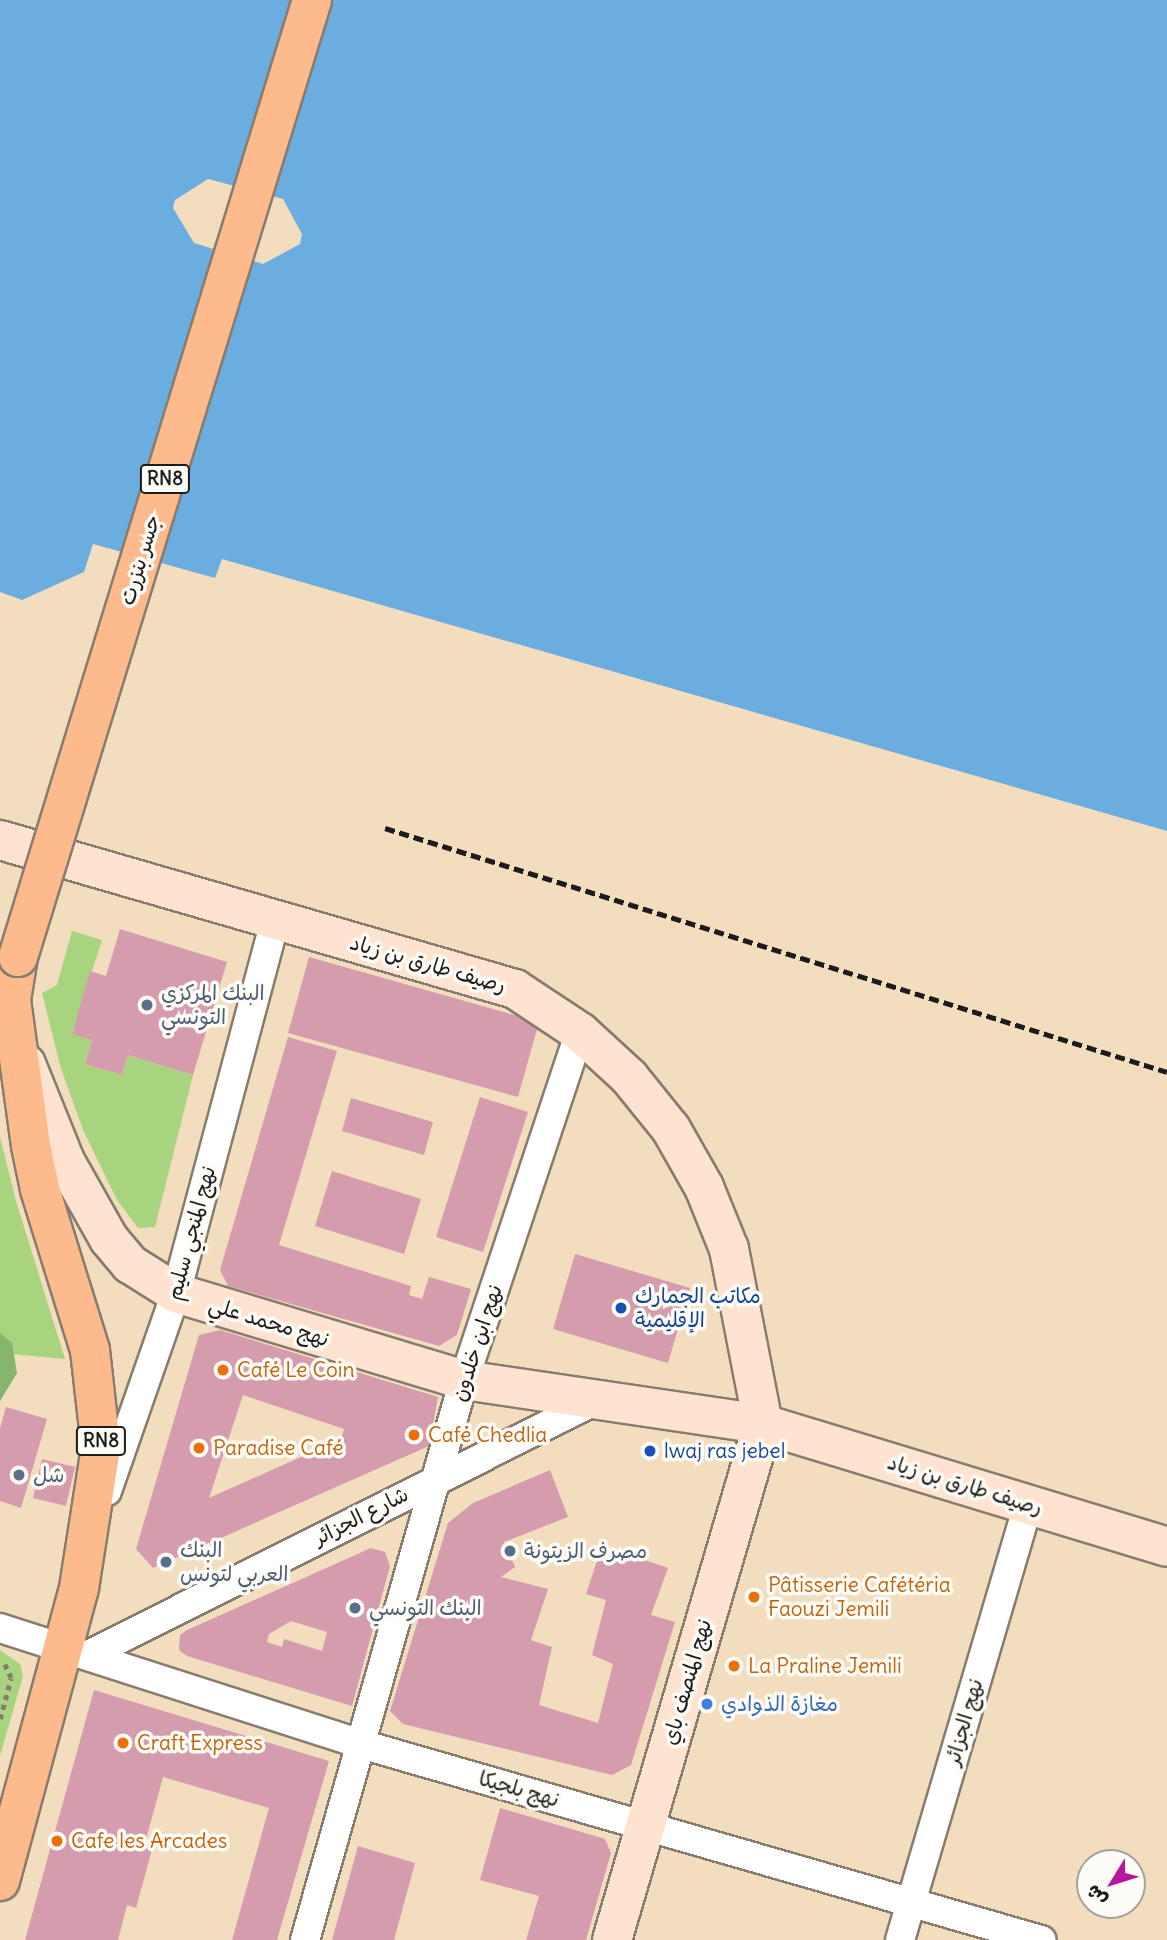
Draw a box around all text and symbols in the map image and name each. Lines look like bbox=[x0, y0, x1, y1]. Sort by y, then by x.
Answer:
road number: RN8 bbox=[139, 464, 191, 494]
street label: جسر بنزرت bbox=[114, 512, 166, 608]
street label: رصيف طارق بن زياد bbox=[347, 930, 509, 998]
place label: البنك المركزي التونسي bbox=[161, 980, 265, 1030]
marker: البنك المركزي التونسي bbox=[139, 997, 155, 1013]
street label: نهج المنجي سليم bbox=[161, 1163, 221, 1303]
street label: نهج ابن خلدون bbox=[446, 1281, 508, 1405]
place label: مكاتب الجمارك الإقليمية bbox=[635, 1283, 761, 1333]
street label: نهج محمد علي bbox=[206, 1292, 332, 1352]
marker: مكاتب الجمارك الإقليمية bbox=[613, 1300, 629, 1316]
place label: Café Le Coin bbox=[237, 1357, 355, 1383]
marker: Café Le Coin bbox=[215, 1362, 231, 1378]
place label: Café Chedlia bbox=[428, 1422, 547, 1448]
road number: RN8 bbox=[75, 1426, 127, 1456]
marker: Café Chedlia bbox=[406, 1427, 422, 1443]
place label: Paradise Café bbox=[213, 1435, 344, 1461]
place label: lwaj ras jebel bbox=[664, 1438, 785, 1464]
marker: Paradise Café bbox=[191, 1440, 207, 1456]
marker: lwaj ras jebel bbox=[642, 1443, 658, 1459]
street label: رصيف طارق بن زياد bbox=[884, 1449, 1046, 1521]
place label: شل bbox=[33, 1462, 64, 1488]
marker: شل bbox=[11, 1467, 27, 1483]
street label: شارع الجزائر bbox=[309, 1481, 413, 1551]
place label: البنك العربي لتونس bbox=[180, 1537, 288, 1587]
place label: مصرف الزيتونة bbox=[524, 1538, 647, 1564]
marker: مصرف الزيتونة bbox=[502, 1543, 518, 1559]
marker: البنك العربي لتونس bbox=[158, 1554, 174, 1570]
place label: Pâtisserie Cafétéria Faouzi Jemili bbox=[768, 1572, 951, 1622]
marker: Pâtisserie Cafétéria Faouzi Jemili bbox=[746, 1589, 762, 1605]
place label: البنك التونسي bbox=[369, 1595, 482, 1621]
marker: البنك التونسي bbox=[347, 1600, 363, 1616]
street label: نهج المنصف باي bbox=[657, 1616, 717, 1748]
place label: La Praline Jemili bbox=[748, 1653, 902, 1679]
marker: La Praline Jemili bbox=[726, 1658, 742, 1674]
street label: نهج الجزائر bbox=[940, 1676, 988, 1768]
place label: مغازة الذوادي bbox=[721, 1691, 838, 1717]
marker: مغازة الذوادي bbox=[699, 1696, 715, 1712]
place label: Craft Express bbox=[137, 1730, 263, 1756]
marker: Craft Express bbox=[115, 1735, 131, 1751]
street label: نهج بلجيكا bbox=[476, 1766, 562, 1812]
place label: Cafe les Arcades bbox=[71, 1828, 227, 1854]
marker: Cafe les Arcades bbox=[49, 1833, 65, 1849]
north arrow bbox=[1076, 1849, 1146, 1919]
text: ش bbox=[1080, 1880, 1112, 1911]

